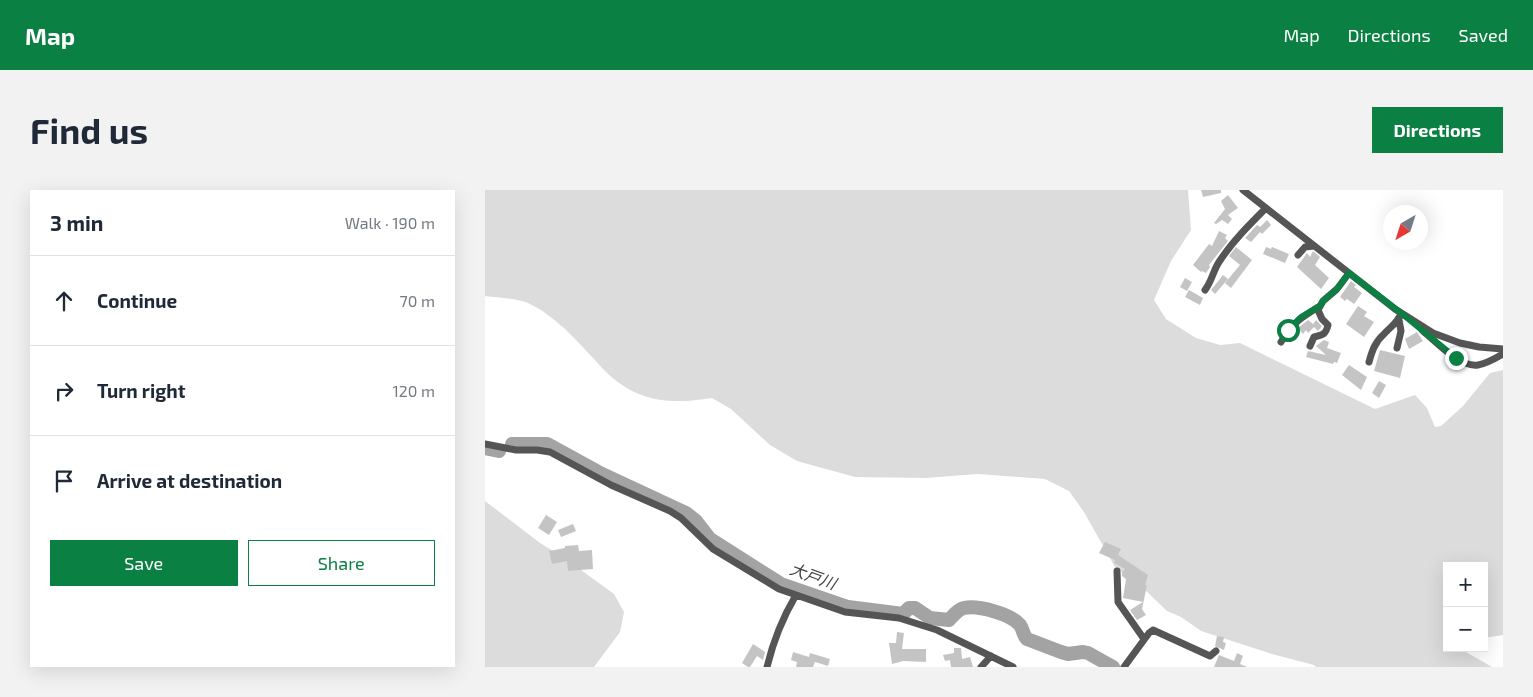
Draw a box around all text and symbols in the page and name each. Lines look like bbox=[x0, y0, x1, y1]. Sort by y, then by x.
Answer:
text: Map bbox=[25, 21, 75, 50]
text: Map bbox=[1283, 24, 1320, 46]
text: Directions bbox=[1348, 24, 1431, 46]
text: Saved bbox=[1459, 24, 1508, 46]
button: Directions bbox=[1372, 107, 1503, 153]
text: Find us bbox=[30, 109, 148, 151]
north arrow bbox=[1383, 205, 1428, 250]
text: 3 min bbox=[50, 210, 103, 235]
text: Walk · 190 m bbox=[345, 213, 435, 232]
icon: ahead bbox=[50, 287, 78, 315]
text: Continue bbox=[97, 289, 177, 312]
text: 70 m bbox=[400, 291, 435, 310]
route start bbox=[1277, 319, 1300, 342]
route end bbox=[1445, 347, 1468, 370]
icon: right bbox=[50, 377, 78, 405]
text: Turn right bbox=[97, 379, 185, 402]
text: 120 m bbox=[392, 381, 435, 400]
icon: arrive bbox=[50, 467, 78, 495]
text: Arrive at destination bbox=[97, 469, 282, 492]
button: Save bbox=[50, 540, 238, 586]
button: Share bbox=[248, 540, 435, 586]
water label: 大戸川 bbox=[787, 558, 841, 593]
map controls bbox=[1443, 562, 1488, 652]
button: + bbox=[1443, 562, 1488, 607]
button: − bbox=[1443, 607, 1488, 652]

